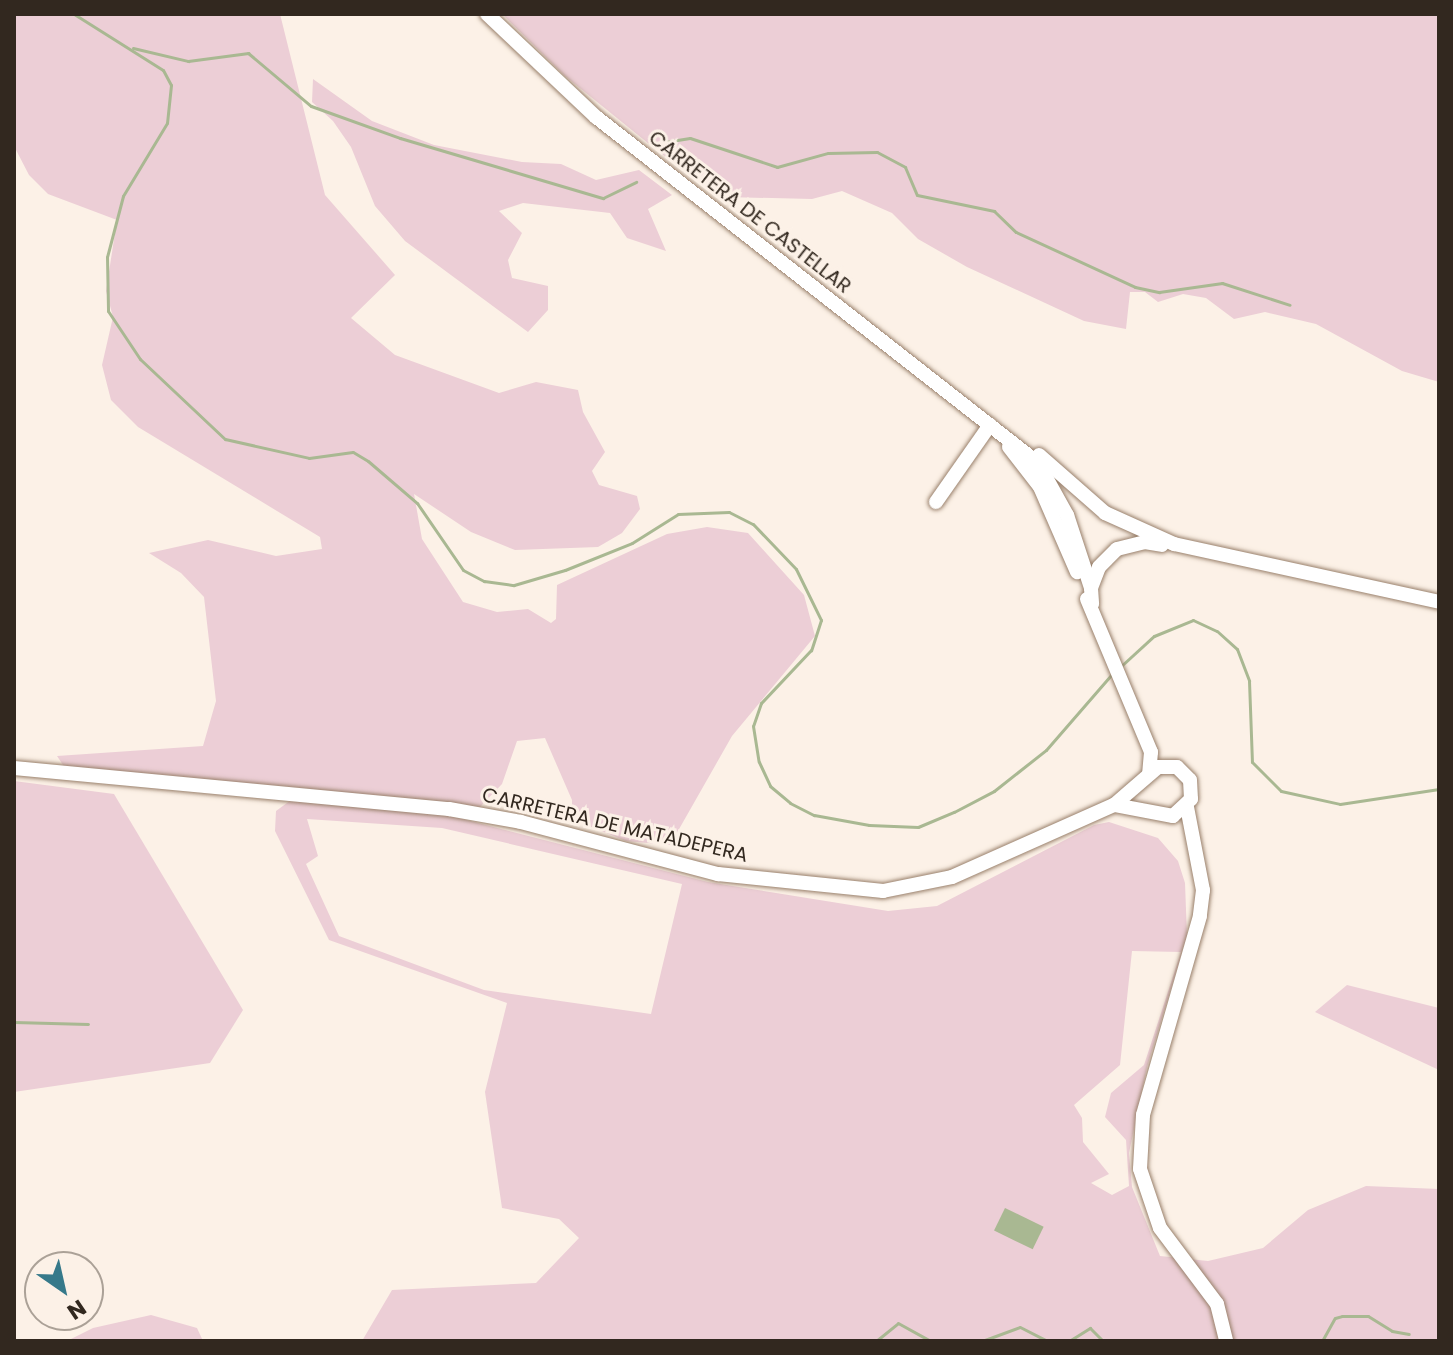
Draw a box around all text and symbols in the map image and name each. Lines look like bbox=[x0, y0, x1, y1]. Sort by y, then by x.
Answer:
street label: CARRETERA DE CASTELLAR bbox=[644, 126, 856, 298]
street label: CARRETERA DE MATADEPERA bbox=[480, 783, 750, 867]
north arrow bbox=[24, 1251, 104, 1331]
text: N bbox=[61, 1292, 92, 1327]

